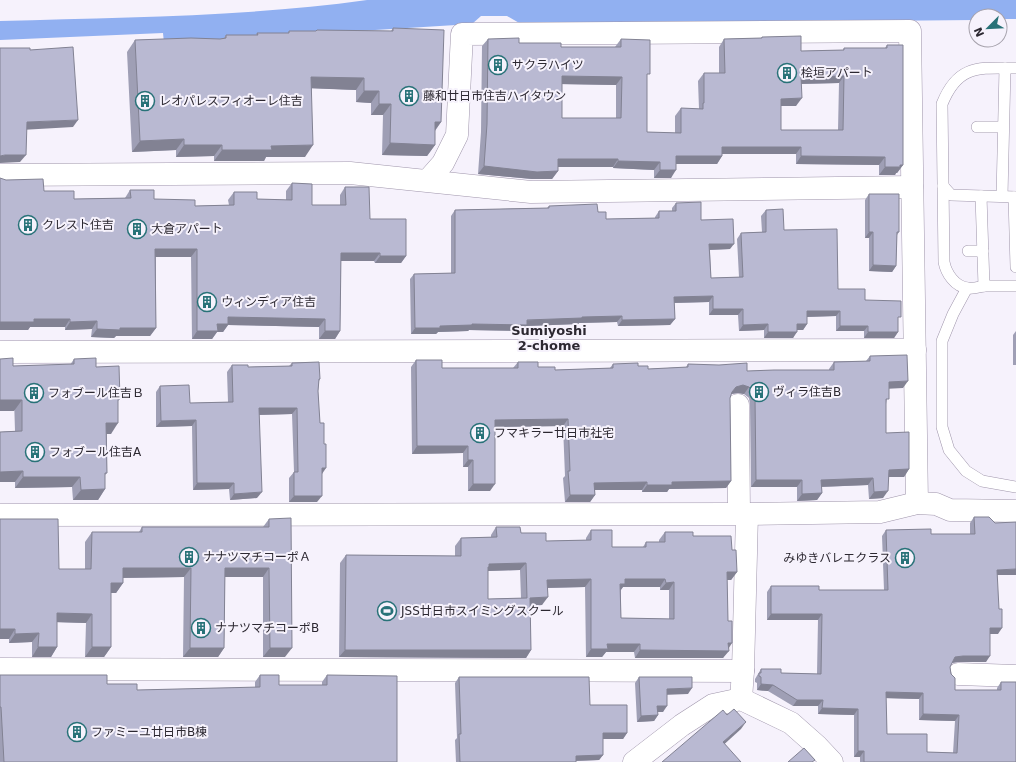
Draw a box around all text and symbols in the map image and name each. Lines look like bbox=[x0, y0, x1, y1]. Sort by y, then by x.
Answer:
north arrow bbox=[968, 8, 1008, 48]
text: N bbox=[972, 25, 987, 39]
building icon: サクラハイツ bbox=[487, 54, 509, 76]
place label: サクラハイツ bbox=[512, 58, 584, 72]
building icon: 桧垣アパート bbox=[776, 62, 798, 84]
place label: 桧垣アパート bbox=[801, 66, 873, 80]
building icon: 藤和廿日市住吉ハイタウン bbox=[398, 85, 420, 107]
place label: 藤和廿日市住吉ハイタウン bbox=[423, 89, 566, 103]
building icon: レオパレスフィオーレ住吉 bbox=[134, 90, 156, 112]
place label: レオパレスフィオーレ住吉 bbox=[159, 94, 303, 108]
building icon: クレスト住吉 bbox=[17, 214, 39, 236]
place label: クレスト住吉 bbox=[42, 218, 114, 232]
building icon: 大倉アパート bbox=[126, 218, 148, 240]
place label: 大倉アパート bbox=[151, 222, 223, 236]
building icon: ウィンディア住吉 bbox=[196, 291, 218, 313]
place label: ウィンディア住吉 bbox=[221, 295, 316, 309]
district label: Sumiyoshi 2-chome bbox=[511, 323, 587, 353]
building icon: ヴィラ住吉B bbox=[748, 381, 770, 403]
building icon: フォブール住吉Ｂ bbox=[23, 382, 45, 404]
place label: ヴィラ住吉B bbox=[773, 385, 841, 399]
place label: フォブール住吉Ｂ bbox=[48, 386, 144, 400]
building icon: フマキラー廿日市社宅 bbox=[469, 422, 491, 444]
place label: フマキラー廿日市社宅 bbox=[494, 426, 614, 440]
building icon: フォブール住吉A bbox=[24, 441, 46, 463]
place label: フォブール住吉A bbox=[49, 445, 142, 459]
building icon: ナナツマチコーポＡ bbox=[178, 546, 200, 568]
building icon: みゆきバレエクラス bbox=[894, 547, 916, 569]
place label: ナナツマチコーポＡ bbox=[203, 550, 311, 564]
place label: みゆきバレエクラス bbox=[783, 551, 891, 565]
sports icon: JSS廿日市スイミングスクール bbox=[376, 600, 398, 622]
place label: JSS廿日市スイミングスクール bbox=[400, 604, 564, 618]
building icon: ナナツマチコーポB bbox=[190, 617, 212, 639]
place label: ナナツマチコーポB bbox=[215, 621, 319, 635]
building icon: ファミーユ廿日市B棟 bbox=[66, 721, 88, 743]
place label: ファミーユ廿日市B棟 bbox=[91, 725, 207, 739]

